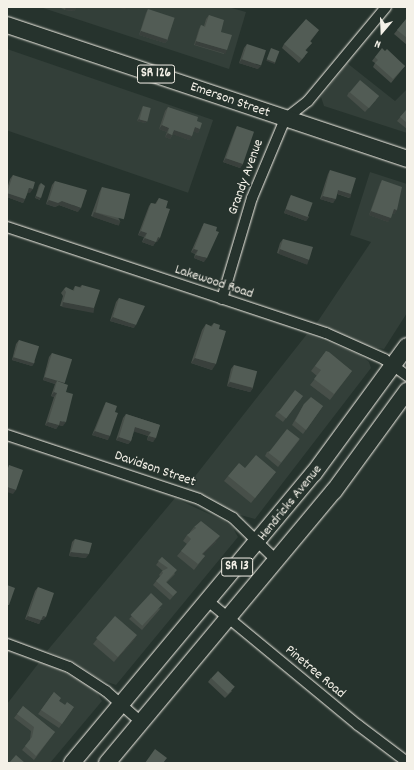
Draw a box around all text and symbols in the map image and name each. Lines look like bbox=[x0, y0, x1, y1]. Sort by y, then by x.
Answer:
north arrow bbox=[362, 12, 402, 52]
text: N bbox=[373, 35, 383, 52]
road number: SR 126 bbox=[137, 63, 175, 85]
street label: Emerson Street bbox=[188, 79, 272, 121]
street label: Grandy Avenue bbox=[225, 137, 267, 217]
street label: Lakewood Road bbox=[173, 261, 255, 303]
street label: Davidson Street bbox=[112, 447, 198, 491]
street label: Hendricks Avenue bbox=[254, 462, 326, 544]
road number: SR 13 bbox=[221, 556, 253, 578]
street label: Pinetree Road bbox=[281, 642, 349, 702]

